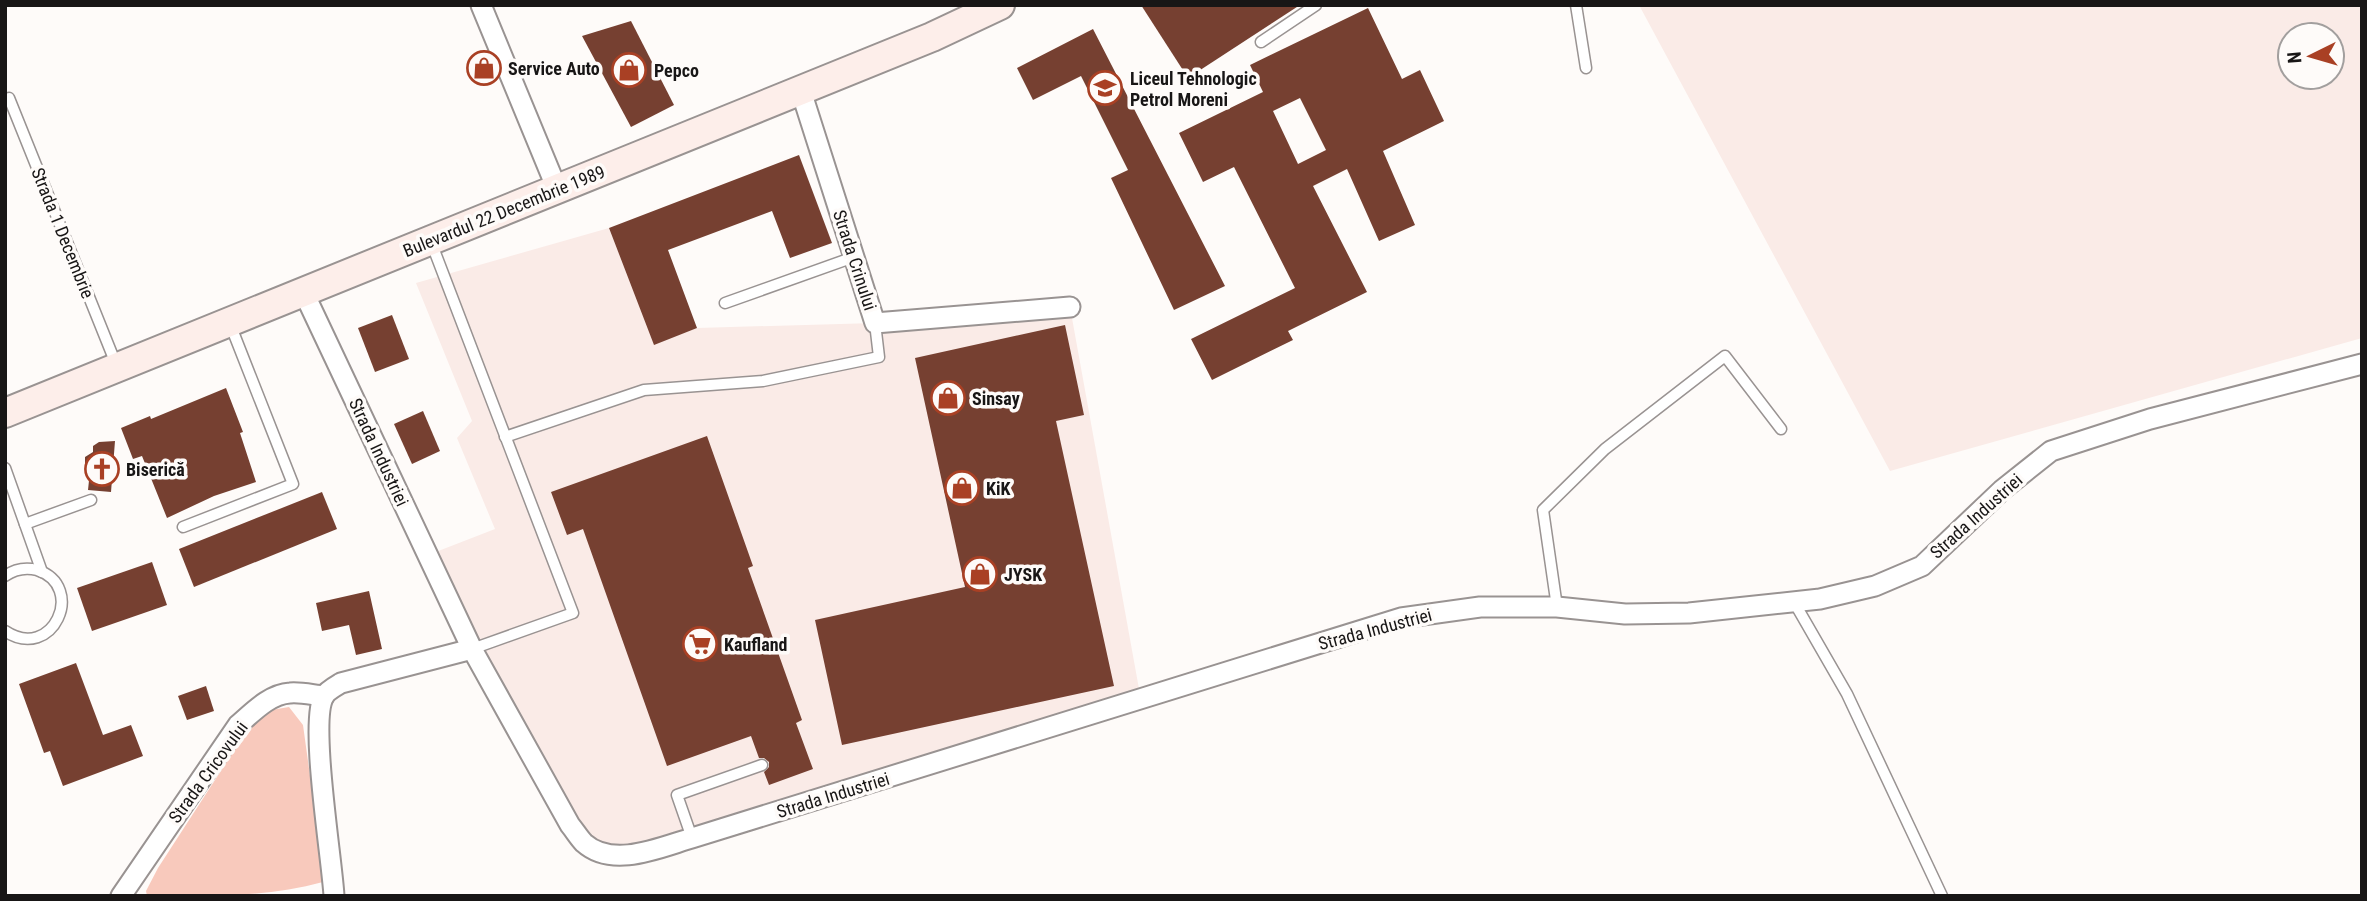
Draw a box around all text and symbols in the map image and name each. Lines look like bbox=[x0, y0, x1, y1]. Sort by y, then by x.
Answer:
north arrow bbox=[2276, 21, 2346, 91]
shop icon: Service Auto bbox=[465, 49, 503, 87]
shop icon: Pepco bbox=[610, 51, 648, 89]
text: N bbox=[2283, 51, 2307, 64]
place label: Service Auto bbox=[508, 58, 600, 79]
place label: Pepco bbox=[654, 60, 699, 81]
place label: Liceul Tehnologic Petrol Moreni bbox=[1130, 68, 1257, 110]
school or university icon: Liceul Tehnologic Petrol Moreni bbox=[1086, 69, 1124, 107]
street label: Bulevardul 22 Decembrie 1989 bbox=[400, 161, 608, 261]
street label: Strada 1 Decembrie bbox=[27, 165, 99, 301]
street label: Strada Crinului bbox=[829, 207, 881, 313]
shop icon: Sinsay bbox=[929, 379, 967, 417]
place label: Sinsay bbox=[972, 388, 1020, 409]
street label: Strada Industriei bbox=[345, 395, 413, 509]
church icon: Biserică bbox=[83, 450, 121, 488]
place label: Biserică bbox=[126, 459, 185, 480]
shop icon: KiK bbox=[943, 469, 981, 507]
street label: Strada Industriei bbox=[1926, 469, 2026, 563]
place label: KiK bbox=[986, 478, 1011, 499]
shop icon: JYSK bbox=[961, 555, 999, 593]
place label: JYSK bbox=[1004, 564, 1043, 585]
street label: Strada Industriei bbox=[1316, 604, 1434, 654]
supermarket icon: Kaufland bbox=[681, 625, 719, 663]
place label: Kaufland bbox=[724, 634, 787, 655]
street label: Strada Cricovului bbox=[164, 717, 252, 827]
street label: Strada Industriei bbox=[774, 768, 892, 822]

